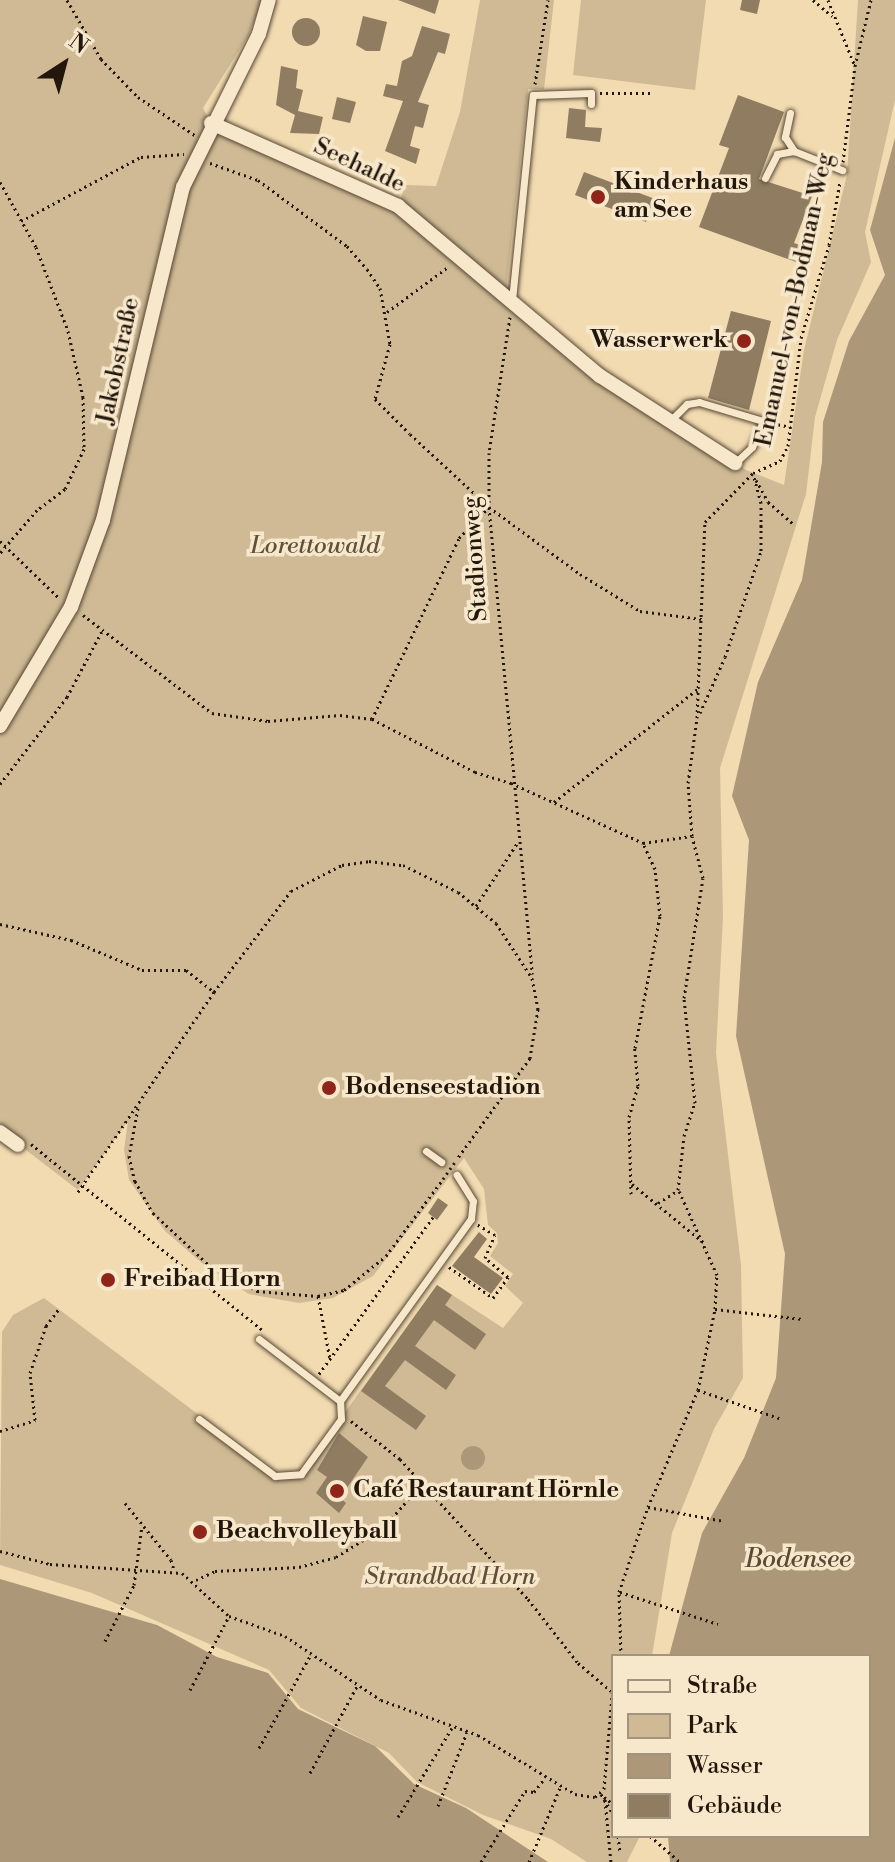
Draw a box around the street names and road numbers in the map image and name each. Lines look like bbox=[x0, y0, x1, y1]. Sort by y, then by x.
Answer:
street label: Seehalde bbox=[309, 132, 409, 200]
street label: Emanuel-von-Bodman-Weg bbox=[750, 150, 840, 450]
street label: Jakobstraße bbox=[92, 295, 146, 427]
street label: Stadionweg bbox=[457, 496, 495, 622]

